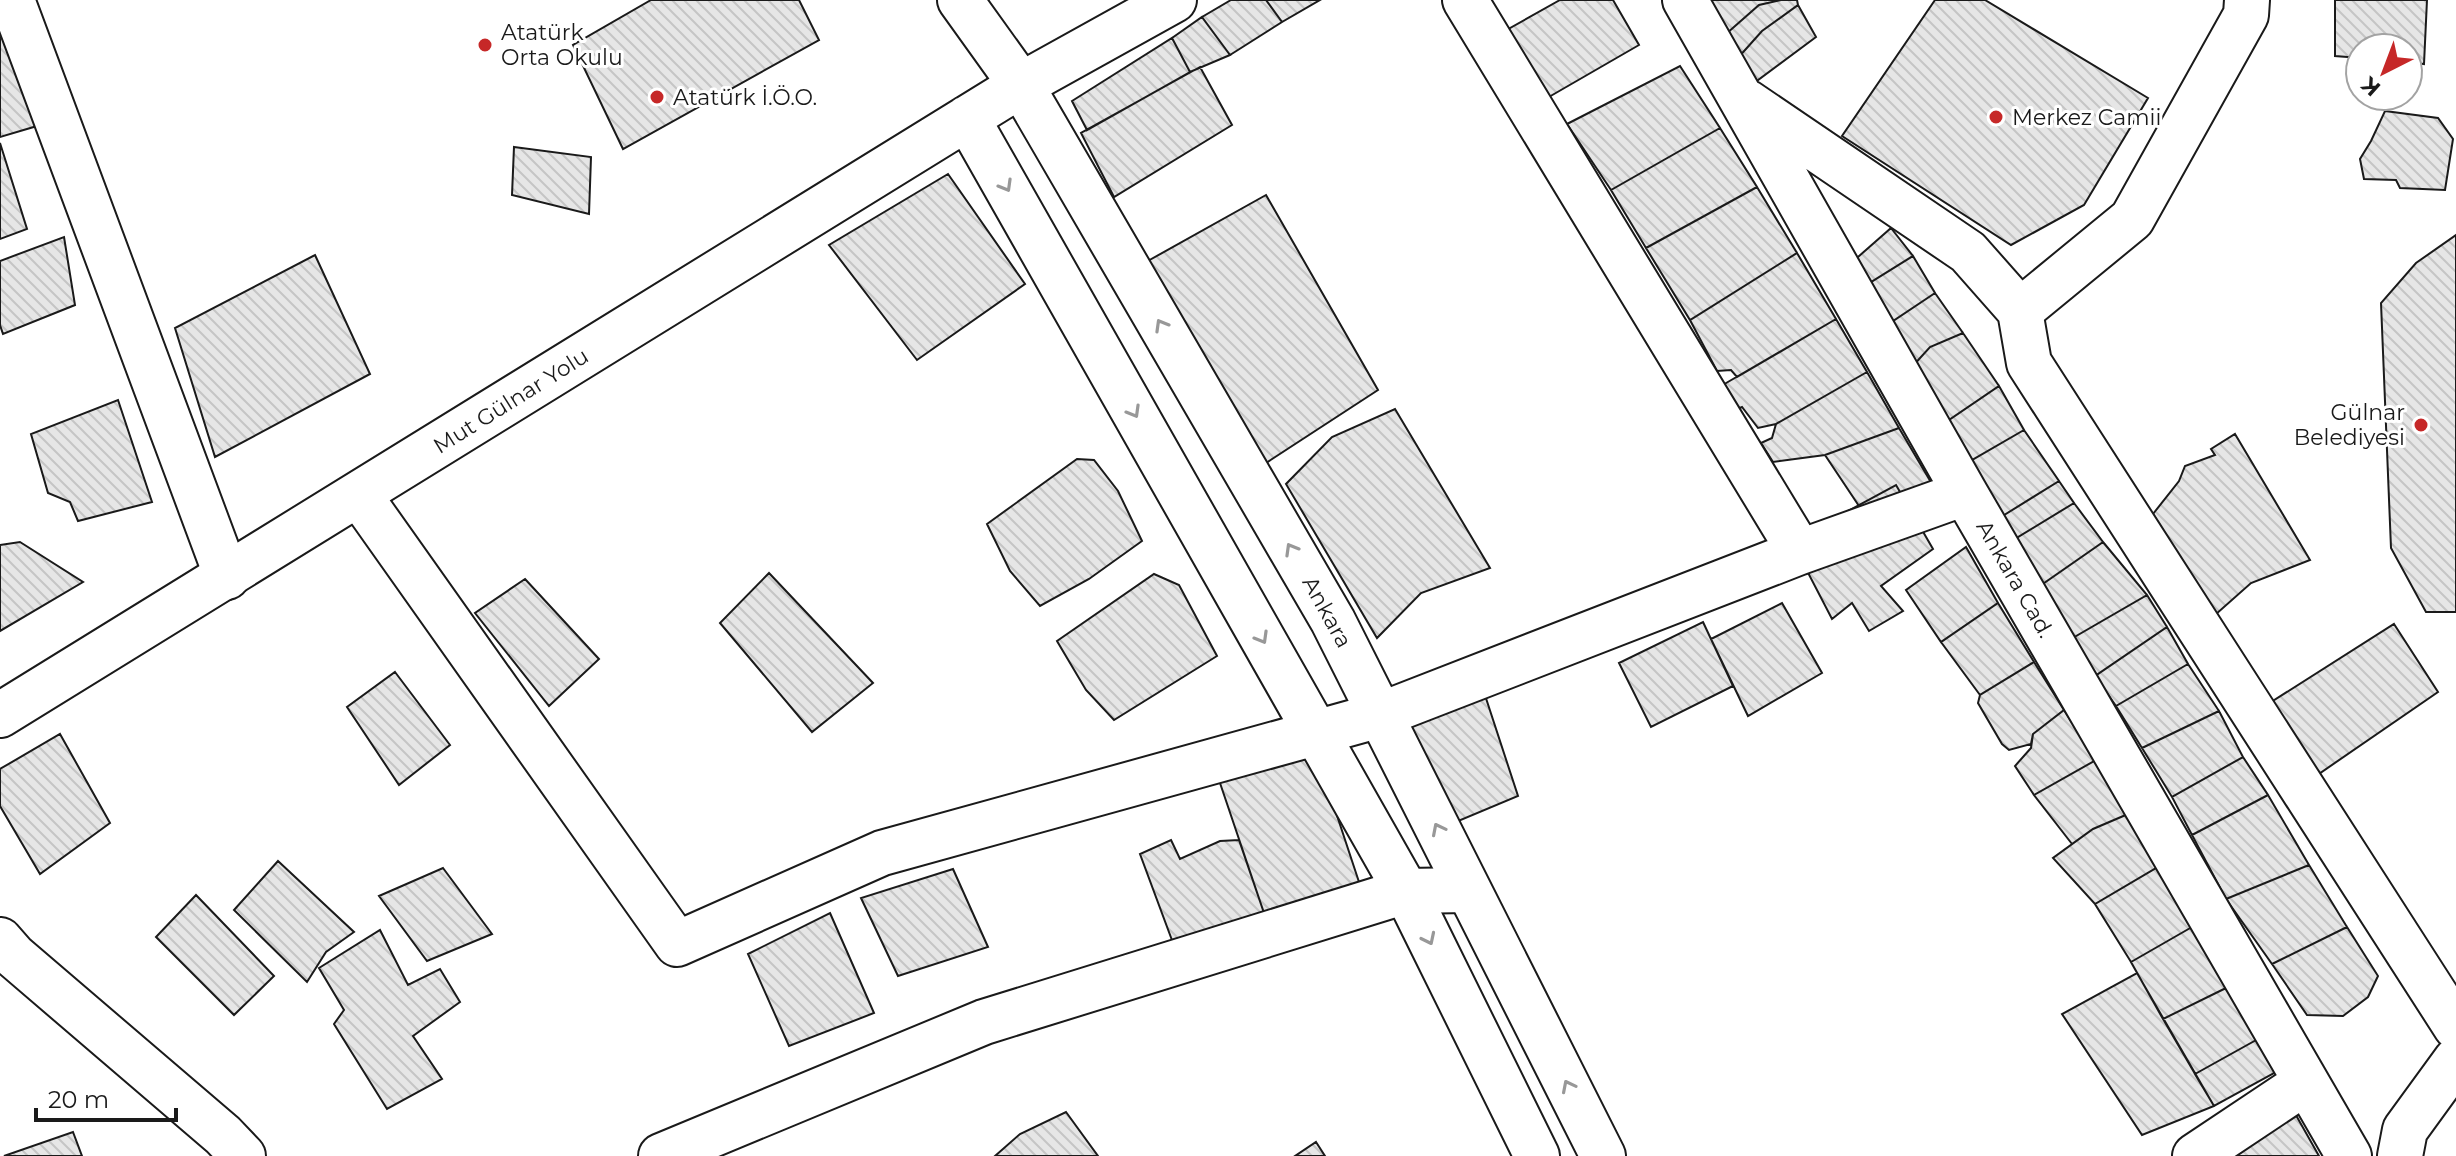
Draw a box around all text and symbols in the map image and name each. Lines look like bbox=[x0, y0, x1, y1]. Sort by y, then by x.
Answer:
place label: Atatürk Orta Okulu bbox=[501, 19, 623, 71]
north arrow bbox=[2344, 32, 2424, 112]
marker: Atatürk Orta Okulu bbox=[476, 36, 494, 54]
text: K bbox=[2355, 71, 2386, 102]
place label: Atatürk İ.Ö.O. bbox=[673, 84, 817, 111]
marker: Atatürk İ.Ö.O. bbox=[648, 88, 666, 106]
place label: Merkez Camii bbox=[2012, 104, 2161, 131]
marker: Merkez Camii bbox=[1987, 108, 2005, 126]
one-way arrow bbox=[996, 177, 1012, 191]
one-way arrow bbox=[1155, 319, 1171, 334]
street label: Mut Gülnar Yolu bbox=[428, 342, 594, 460]
place label: Gülnar Belediyesi bbox=[2294, 399, 2405, 451]
one-way arrow bbox=[1124, 403, 1140, 418]
marker: Gülnar Belediyesi bbox=[2412, 416, 2430, 434]
street label: Ankara Cad. bbox=[1971, 515, 2059, 643]
one-way arrow bbox=[1286, 544, 1301, 558]
street label: Ankara bbox=[1296, 572, 1358, 652]
one-way arrow bbox=[1253, 630, 1268, 644]
one-way arrow bbox=[1432, 823, 1448, 838]
one-way arrow bbox=[1420, 930, 1435, 945]
scale bar bbox=[36, 1072, 176, 1122]
one-way arrow bbox=[1562, 1080, 1578, 1095]
text: 20 m bbox=[48, 1085, 109, 1114]

